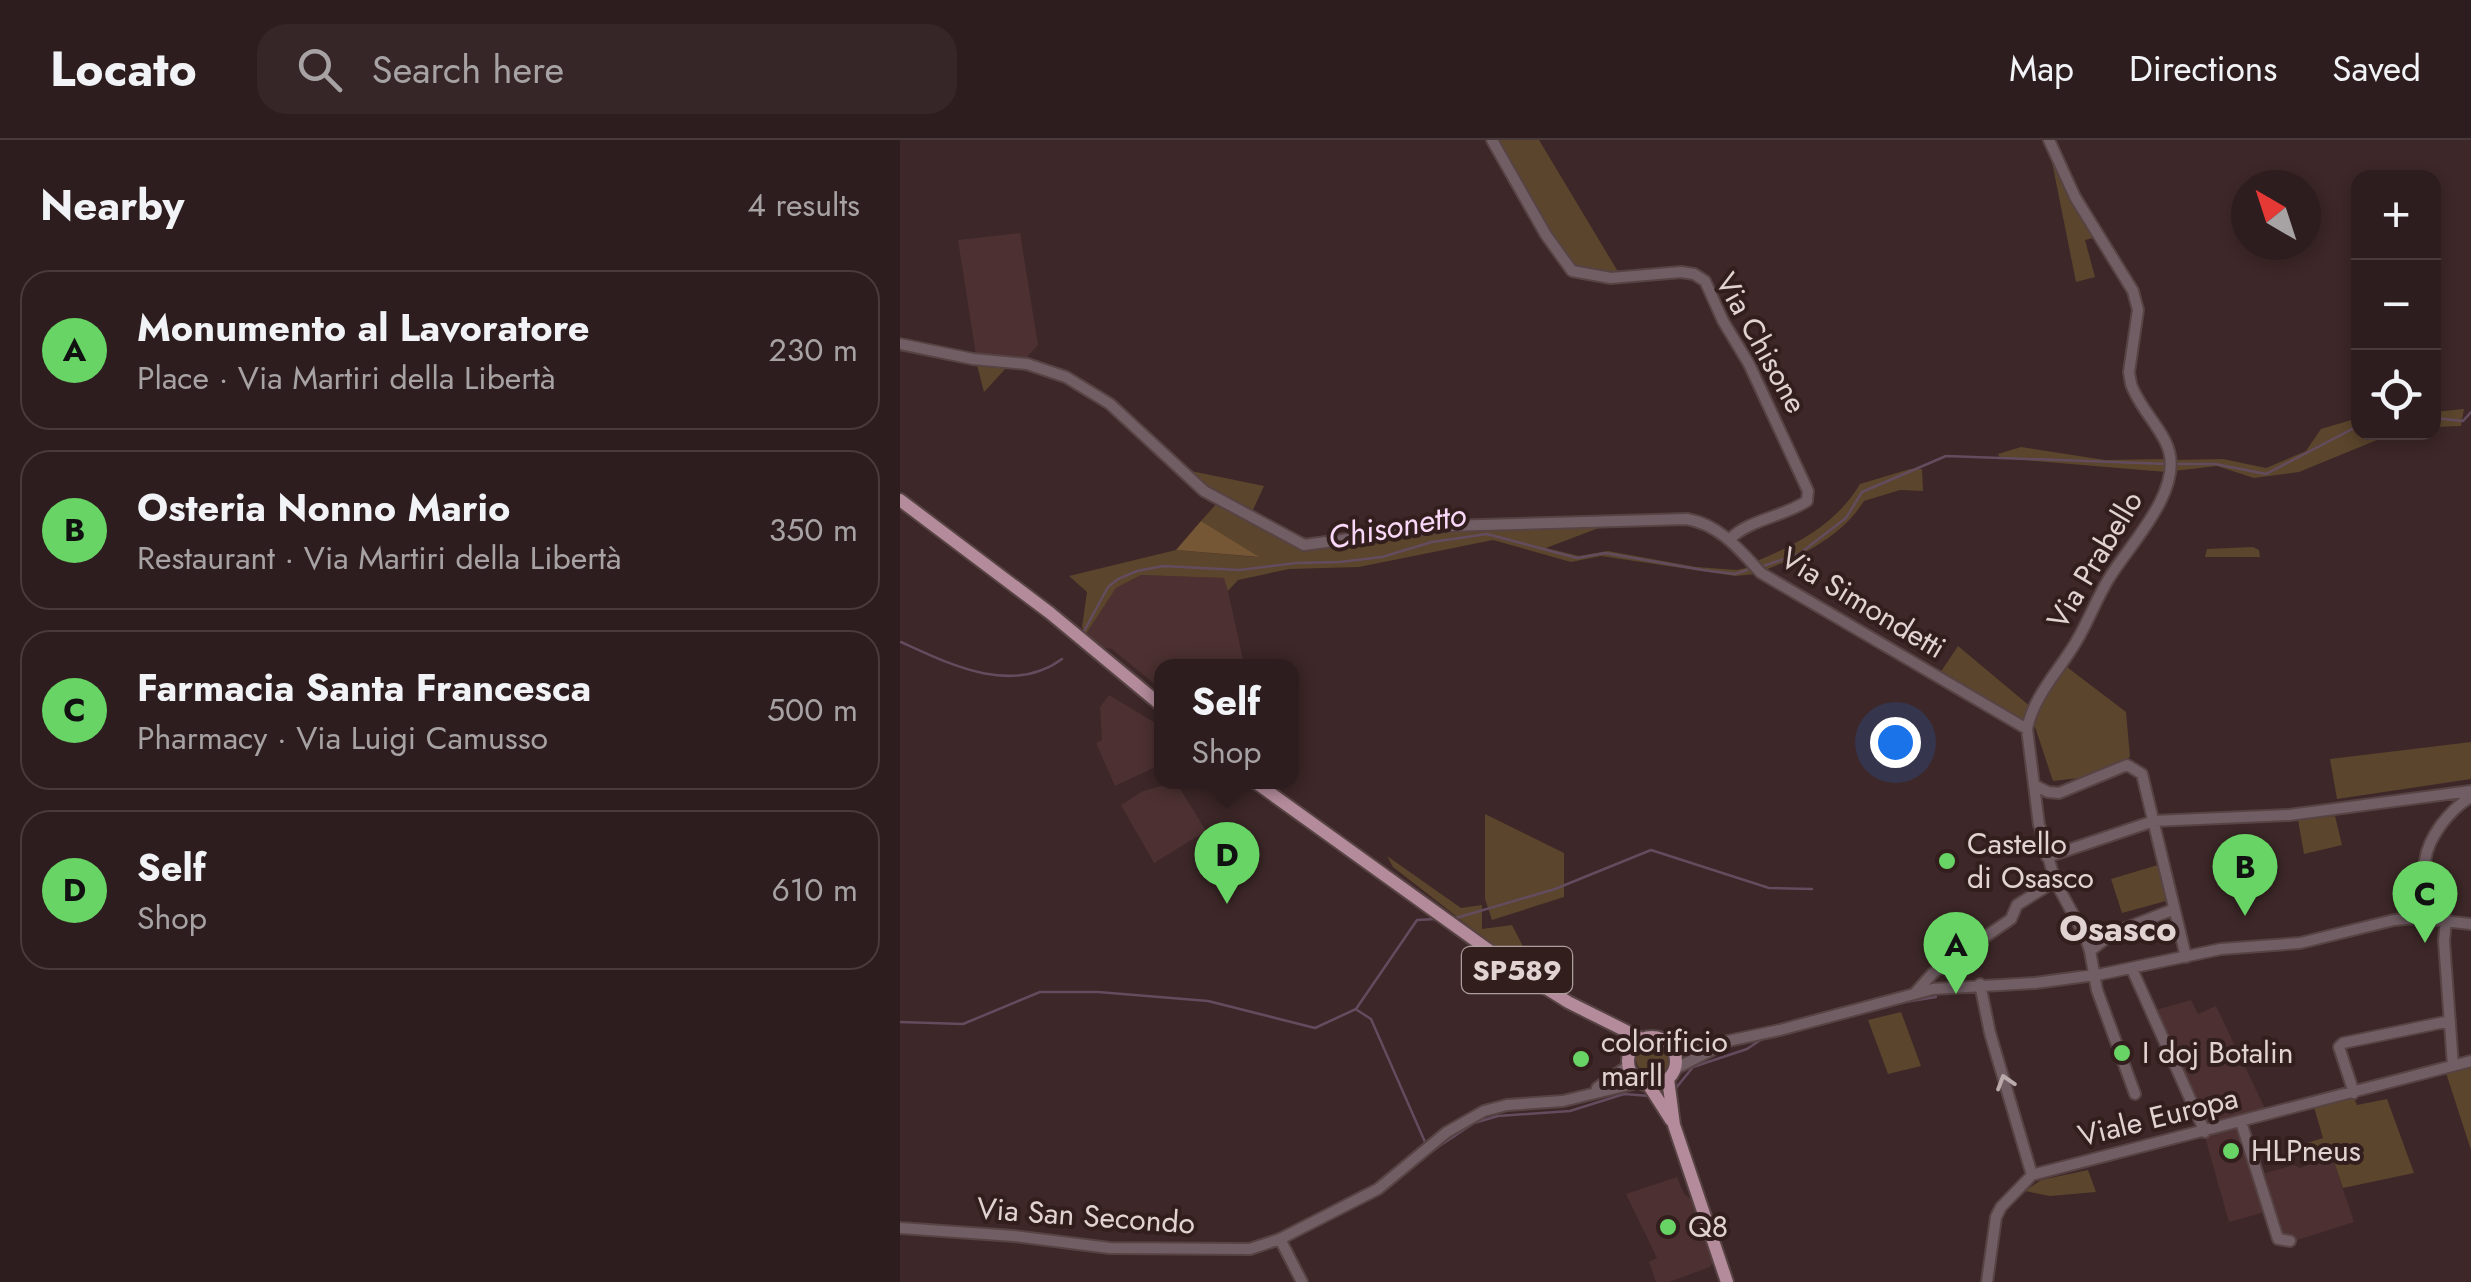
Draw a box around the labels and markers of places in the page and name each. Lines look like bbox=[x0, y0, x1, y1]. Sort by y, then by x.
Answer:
pin: D bbox=[1194, 822, 1260, 904]
place label: Castello di Osasco bbox=[1967, 822, 2094, 899]
pin: B bbox=[2212, 834, 2278, 916]
marker: Castello di Osasco bbox=[1936, 850, 1958, 872]
pin: C bbox=[2392, 860, 2458, 943]
pin: A bbox=[1924, 912, 1988, 994]
place label: colorificio marll bbox=[1601, 1020, 1728, 1097]
place label: I doj Botalin bbox=[2142, 1031, 2294, 1074]
marker: I doj Botalin bbox=[2111, 1042, 2133, 1064]
marker: colorificio marll bbox=[1570, 1048, 1592, 1070]
place label: HLPneus bbox=[2251, 1129, 2361, 1172]
marker: HLPneus bbox=[2220, 1140, 2242, 1162]
place label: Q8 bbox=[1688, 1205, 1728, 1248]
marker: Q8 bbox=[1657, 1216, 1679, 1238]

